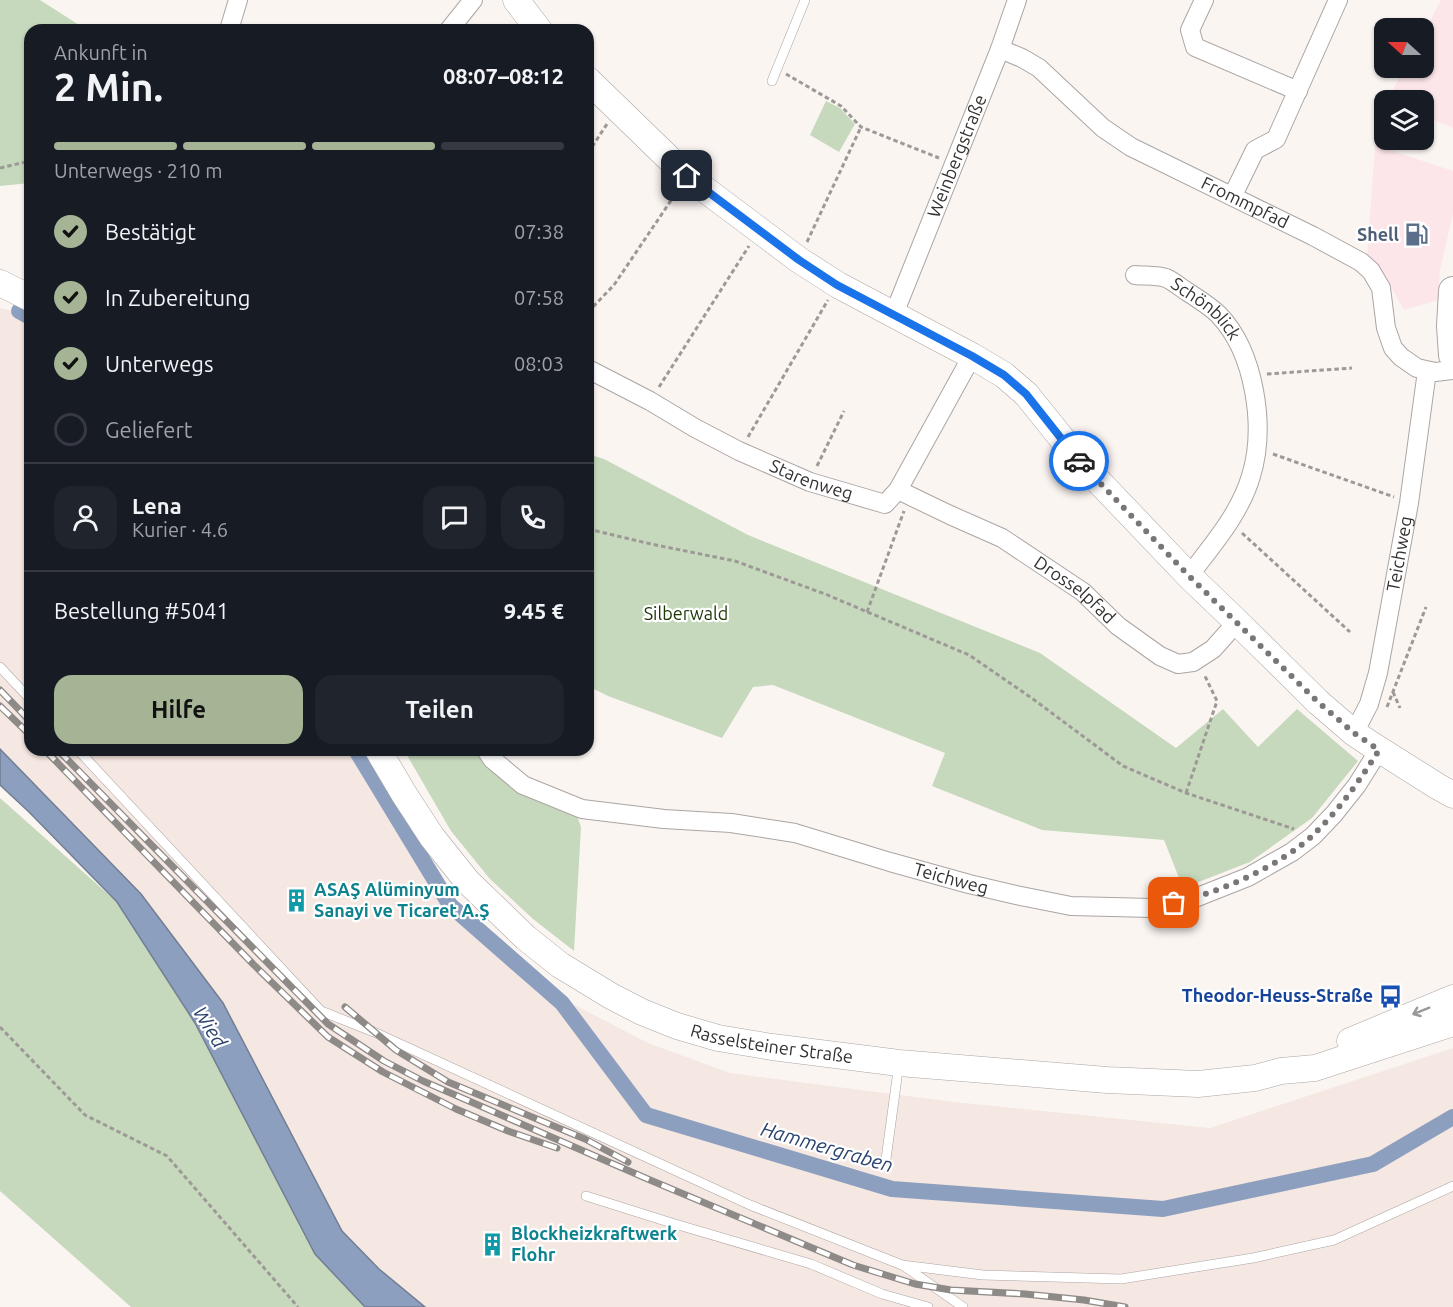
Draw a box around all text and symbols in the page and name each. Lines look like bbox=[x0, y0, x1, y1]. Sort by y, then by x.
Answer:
north arrow bbox=[1374, 18, 1434, 78]
map controls bbox=[1374, 18, 1434, 150]
text: Ankunft in bbox=[54, 41, 148, 64]
text: 08:07–08:12 bbox=[443, 63, 564, 88]
text: 2 Min. bbox=[54, 65, 163, 108]
button: layers bbox=[1374, 90, 1434, 150]
street label: Weinbergstraße bbox=[923, 92, 990, 220]
pin bbox=[661, 150, 712, 201]
text: Unterwegs · 210 m bbox=[54, 159, 222, 182]
icon: home bbox=[670, 159, 703, 192]
street label: Frommpfad bbox=[1199, 172, 1292, 232]
icon: check bbox=[54, 215, 87, 248]
text: Bestätigt bbox=[105, 219, 196, 244]
text: 07:38 bbox=[514, 220, 564, 243]
fuel station icon: Shell bbox=[1404, 222, 1430, 248]
place label: Shell bbox=[1357, 224, 1400, 244]
street label: Schönblick bbox=[1168, 273, 1245, 343]
icon: check bbox=[54, 281, 87, 314]
text: In Zubereitung bbox=[105, 285, 250, 310]
text: 07:58 bbox=[514, 286, 564, 309]
icon: check bbox=[54, 347, 87, 380]
text: Unterwegs bbox=[105, 351, 214, 376]
text: 08:03 bbox=[514, 352, 564, 375]
text: Geliefert bbox=[105, 417, 192, 442]
courier bbox=[1049, 431, 1109, 491]
icon: car bbox=[1063, 445, 1096, 478]
street label: Starenweg bbox=[767, 455, 855, 503]
button: person bbox=[54, 486, 117, 549]
button: chat bbox=[423, 486, 486, 549]
button: phone bbox=[501, 486, 564, 549]
text: Lena bbox=[132, 493, 182, 518]
street label: Teichweg bbox=[1382, 514, 1415, 593]
text: Kurier · 4.6 bbox=[132, 518, 228, 541]
street label: Drosselpfad bbox=[1031, 551, 1120, 627]
text: Bestellung #5041 bbox=[54, 598, 229, 623]
text: 9.45 € bbox=[504, 598, 564, 623]
park label: Silberwald bbox=[644, 603, 728, 623]
button: Hilfe bbox=[54, 675, 303, 744]
button: Teilen bbox=[315, 675, 564, 744]
street label: Teichweg bbox=[912, 858, 990, 897]
pin bbox=[1148, 877, 1199, 928]
place label: ASAŞ Alüminyum Sanayi ve Ticaret A.Ş bbox=[314, 879, 489, 921]
icon: bag bbox=[1157, 886, 1190, 919]
building icon: ASAŞ Alüminyum Sanayi ve Ticaret A.Ş bbox=[283, 887, 309, 913]
bus stop icon: Theodor-Heuss-Straße bbox=[1378, 983, 1404, 1009]
place label: Theodor-Heuss-Straße bbox=[1182, 985, 1373, 1005]
water label: Wied bbox=[189, 1002, 232, 1052]
one-way arrow bbox=[1413, 1006, 1431, 1017]
street label: Rasselsteiner Straße bbox=[688, 1019, 854, 1066]
water label: Hammergraben bbox=[758, 1117, 896, 1176]
place label: Blockheizkraftwerk Flohr bbox=[511, 1223, 677, 1264]
building icon: Blockheizkraftwerk Flohr bbox=[480, 1231, 506, 1257]

